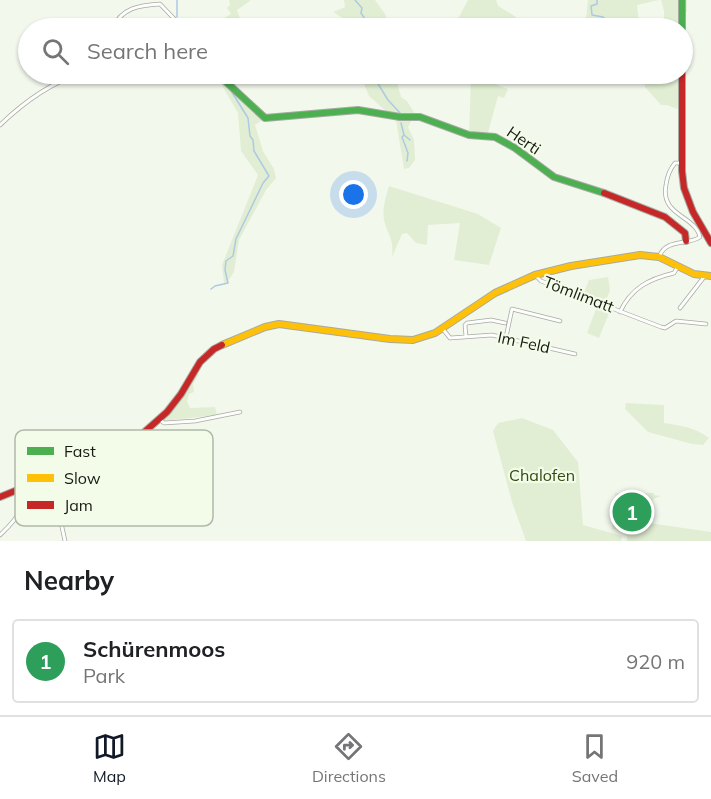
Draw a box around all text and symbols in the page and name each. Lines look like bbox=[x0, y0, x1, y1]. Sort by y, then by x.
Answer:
search box bbox=[18, 18, 693, 84]
icon: search bbox=[39, 35, 72, 68]
text: Search here bbox=[87, 37, 208, 65]
street label: Herti bbox=[503, 121, 545, 159]
your location bbox=[339, 180, 368, 209]
street label: Tömlimatt bbox=[541, 271, 617, 317]
street label: Im Feld bbox=[496, 327, 552, 357]
legend bbox=[15, 430, 213, 526]
text: Fast bbox=[64, 441, 96, 461]
park label: Chalofen bbox=[509, 465, 575, 485]
text: Slow bbox=[64, 468, 101, 488]
pin: 1 bbox=[612, 490, 652, 534]
text: Jam bbox=[64, 495, 93, 515]
text: Nearby bbox=[24, 564, 114, 597]
text: Schürenmoos bbox=[83, 635, 225, 663]
text: 1 bbox=[40, 649, 52, 674]
text: 920 m bbox=[626, 649, 685, 674]
text: Park bbox=[83, 663, 125, 688]
tab: Map bbox=[93, 730, 126, 786]
tab: Directions bbox=[312, 730, 386, 786]
tab: Saved bbox=[572, 730, 618, 786]

